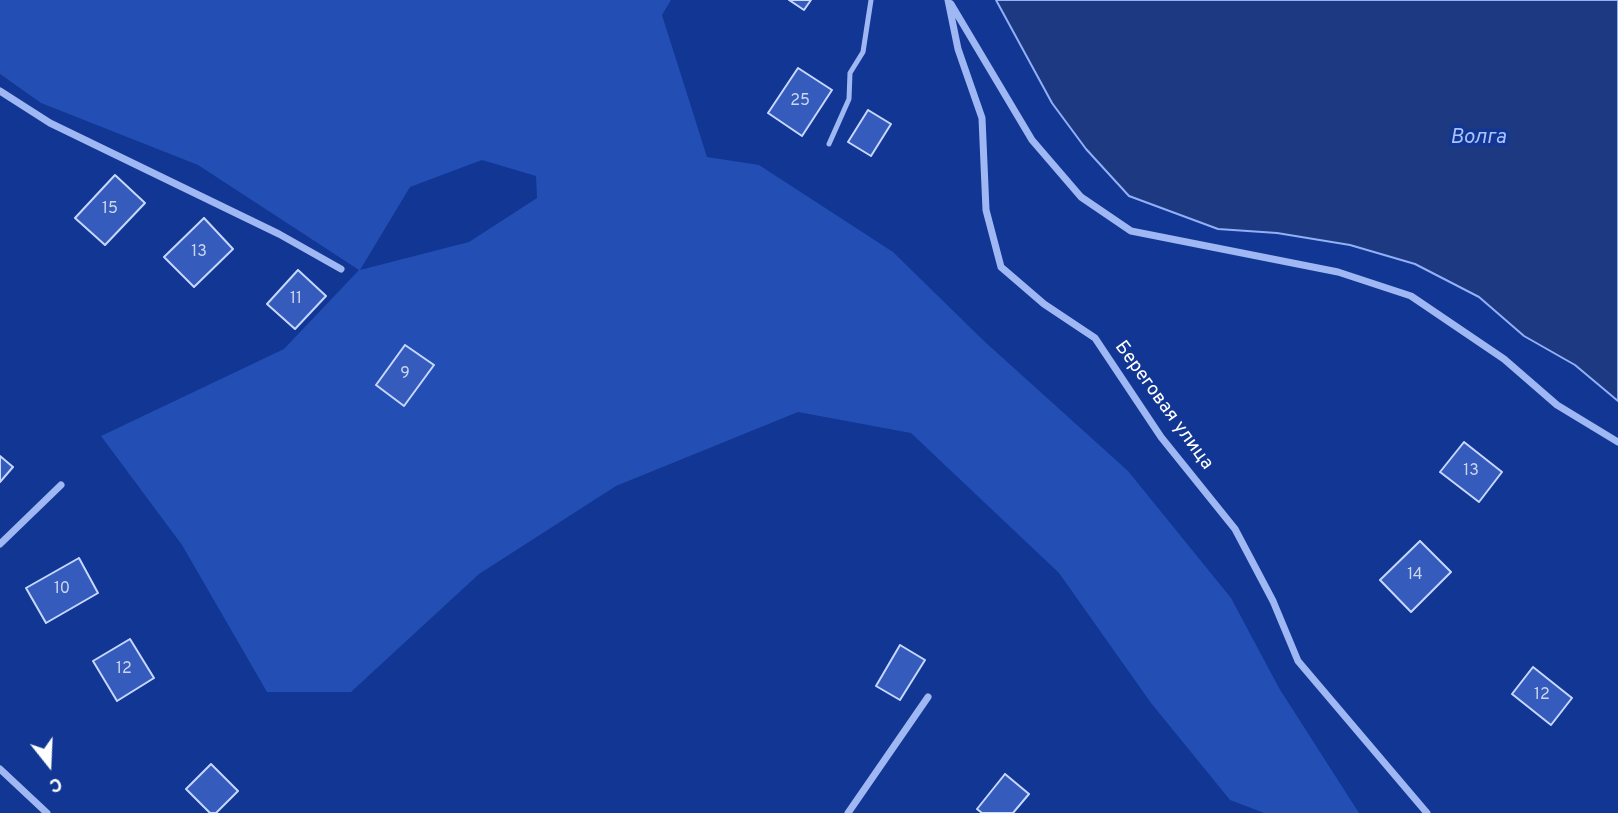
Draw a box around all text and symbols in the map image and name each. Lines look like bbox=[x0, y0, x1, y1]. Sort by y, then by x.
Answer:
house number: 25 bbox=[790, 92, 810, 112]
water label: Волга bbox=[1450, 126, 1506, 152]
house number: 15 bbox=[102, 200, 118, 220]
house number: 13 bbox=[191, 243, 207, 263]
house number: 11 bbox=[290, 290, 302, 310]
street label: Береговая улица bbox=[1109, 337, 1217, 475]
house number: 9 bbox=[400, 365, 410, 385]
house number: 13 bbox=[1463, 462, 1479, 482]
house number: 14 bbox=[1407, 566, 1423, 586]
house number: 10 bbox=[54, 580, 70, 600]
house number: 12 bbox=[116, 660, 132, 680]
house number: 12 bbox=[1534, 686, 1550, 706]
north arrow bbox=[14, 729, 84, 799]
text: С bbox=[46, 771, 65, 797]

